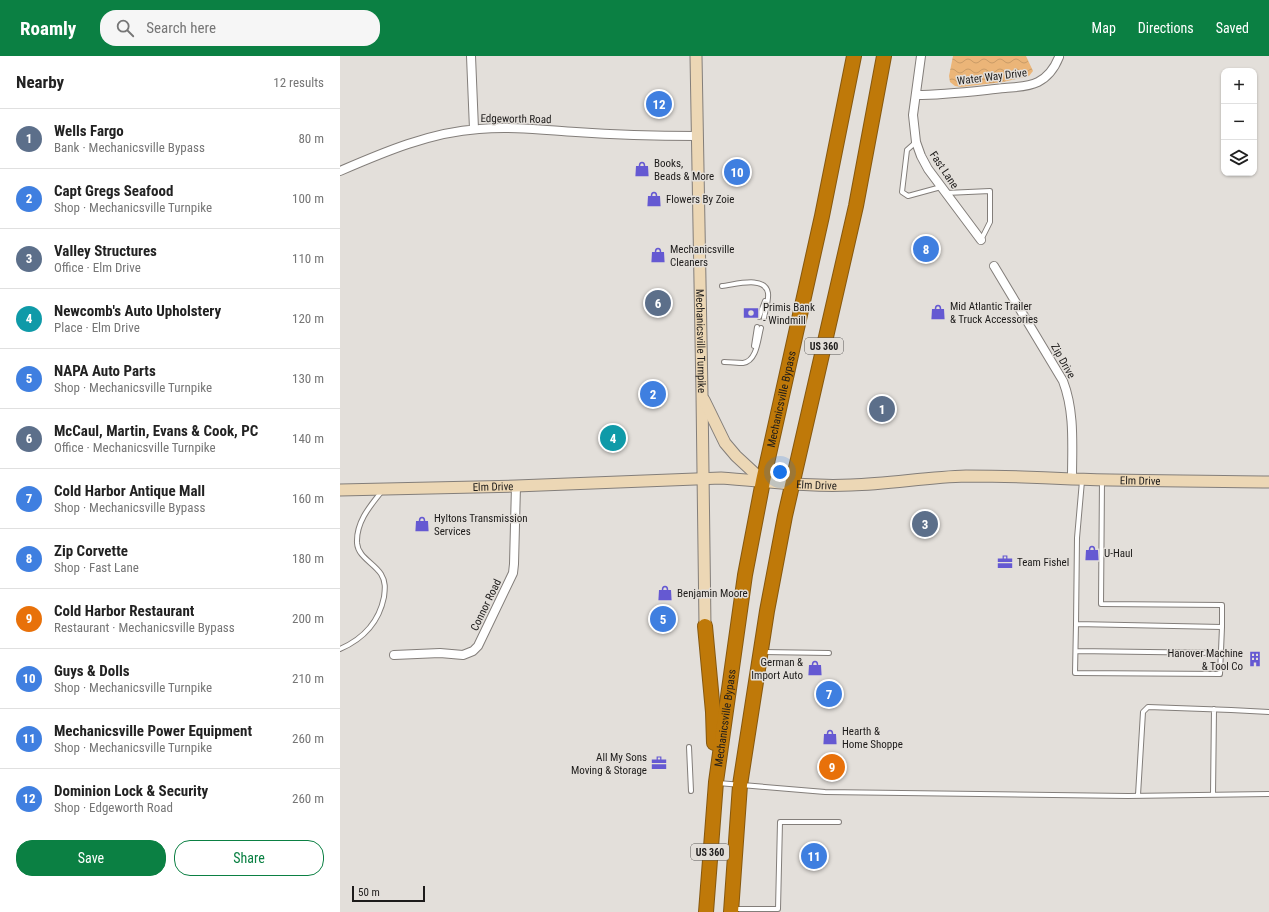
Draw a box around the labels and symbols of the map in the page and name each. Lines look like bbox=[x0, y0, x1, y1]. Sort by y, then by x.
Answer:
street label: Water Way Drive bbox=[956, 66, 1028, 88]
pin: 12 bbox=[646, 89, 672, 119]
street label: Edgeworth Road bbox=[480, 112, 552, 126]
street label: Fast Lane bbox=[927, 149, 961, 191]
place label: Books, Beads & More bbox=[654, 157, 714, 183]
pin: 10 bbox=[724, 157, 750, 187]
shop icon: Books, Beads & More bbox=[633, 160, 651, 178]
shop icon: Flowers By Zoie bbox=[645, 190, 663, 208]
place label: Flowers By Zoie bbox=[666, 193, 735, 206]
pin: 8 bbox=[913, 234, 939, 264]
place label: Mechanicsville Cleaners bbox=[670, 243, 735, 269]
shop icon: Mechanicsville Cleaners bbox=[649, 246, 667, 264]
pin: 6 bbox=[645, 288, 671, 318]
street label: Mechanicsville Turnpike bbox=[694, 289, 708, 393]
place label: Mid Atlantic Trailer & Truck Accessories bbox=[950, 300, 1038, 326]
place label: Primis Bank - Windmill bbox=[763, 301, 815, 327]
shop icon: Mid Atlantic Trailer & Truck Accessories bbox=[929, 303, 947, 321]
bank icon: Primis Bank - Windmill bbox=[742, 304, 760, 322]
road number: US 360 bbox=[805, 338, 843, 354]
street label: Zip Drive bbox=[1048, 341, 1078, 381]
street label: Mechanicsville Bypass bbox=[764, 350, 798, 449]
pin: 2 bbox=[640, 379, 666, 409]
pin: 1 bbox=[869, 394, 895, 424]
pin: 4 bbox=[600, 423, 626, 453]
your location bbox=[770, 462, 790, 482]
street label: Elm Drive bbox=[1120, 474, 1161, 487]
street label: Elm Drive bbox=[796, 478, 837, 492]
street label: Elm Drive bbox=[472, 480, 514, 493]
pin: 3 bbox=[912, 509, 938, 539]
place label: Hyltons Transmission Services bbox=[434, 512, 528, 538]
shop icon: Hyltons Transmission Services bbox=[413, 515, 431, 533]
shop icon: U-Haul bbox=[1083, 544, 1101, 562]
place label: U-Haul bbox=[1104, 547, 1133, 560]
office icon: Team Fishel bbox=[996, 553, 1014, 571]
place label: Team Fishel bbox=[1017, 556, 1069, 569]
street label: Connor Road bbox=[468, 577, 504, 633]
shop icon: Benjamin Moore bbox=[656, 584, 674, 602]
place label: Benjamin Moore bbox=[677, 587, 748, 600]
pin: 5 bbox=[650, 604, 676, 634]
place label: Hanover Machine & Tool Co bbox=[1167, 647, 1243, 673]
building icon: Hanover Machine & Tool Co bbox=[1246, 650, 1264, 668]
place label: German & Import Auto bbox=[751, 656, 803, 682]
shop icon: German & Import Auto bbox=[806, 659, 824, 677]
street label: Mechanicsville Bypass bbox=[712, 668, 738, 768]
pin: 7 bbox=[816, 679, 842, 709]
place label: Hearth & Home Shoppe bbox=[842, 725, 903, 751]
shop icon: Hearth & Home Shoppe bbox=[821, 728, 839, 746]
place label: All My Sons Moving & Storage bbox=[571, 751, 647, 777]
pin: 9 bbox=[819, 752, 845, 782]
office icon: All My Sons Moving & Storage bbox=[650, 754, 668, 772]
pin: 11 bbox=[801, 841, 827, 871]
road number: US 360 bbox=[691, 844, 729, 860]
scale bar bbox=[352, 884, 425, 903]

